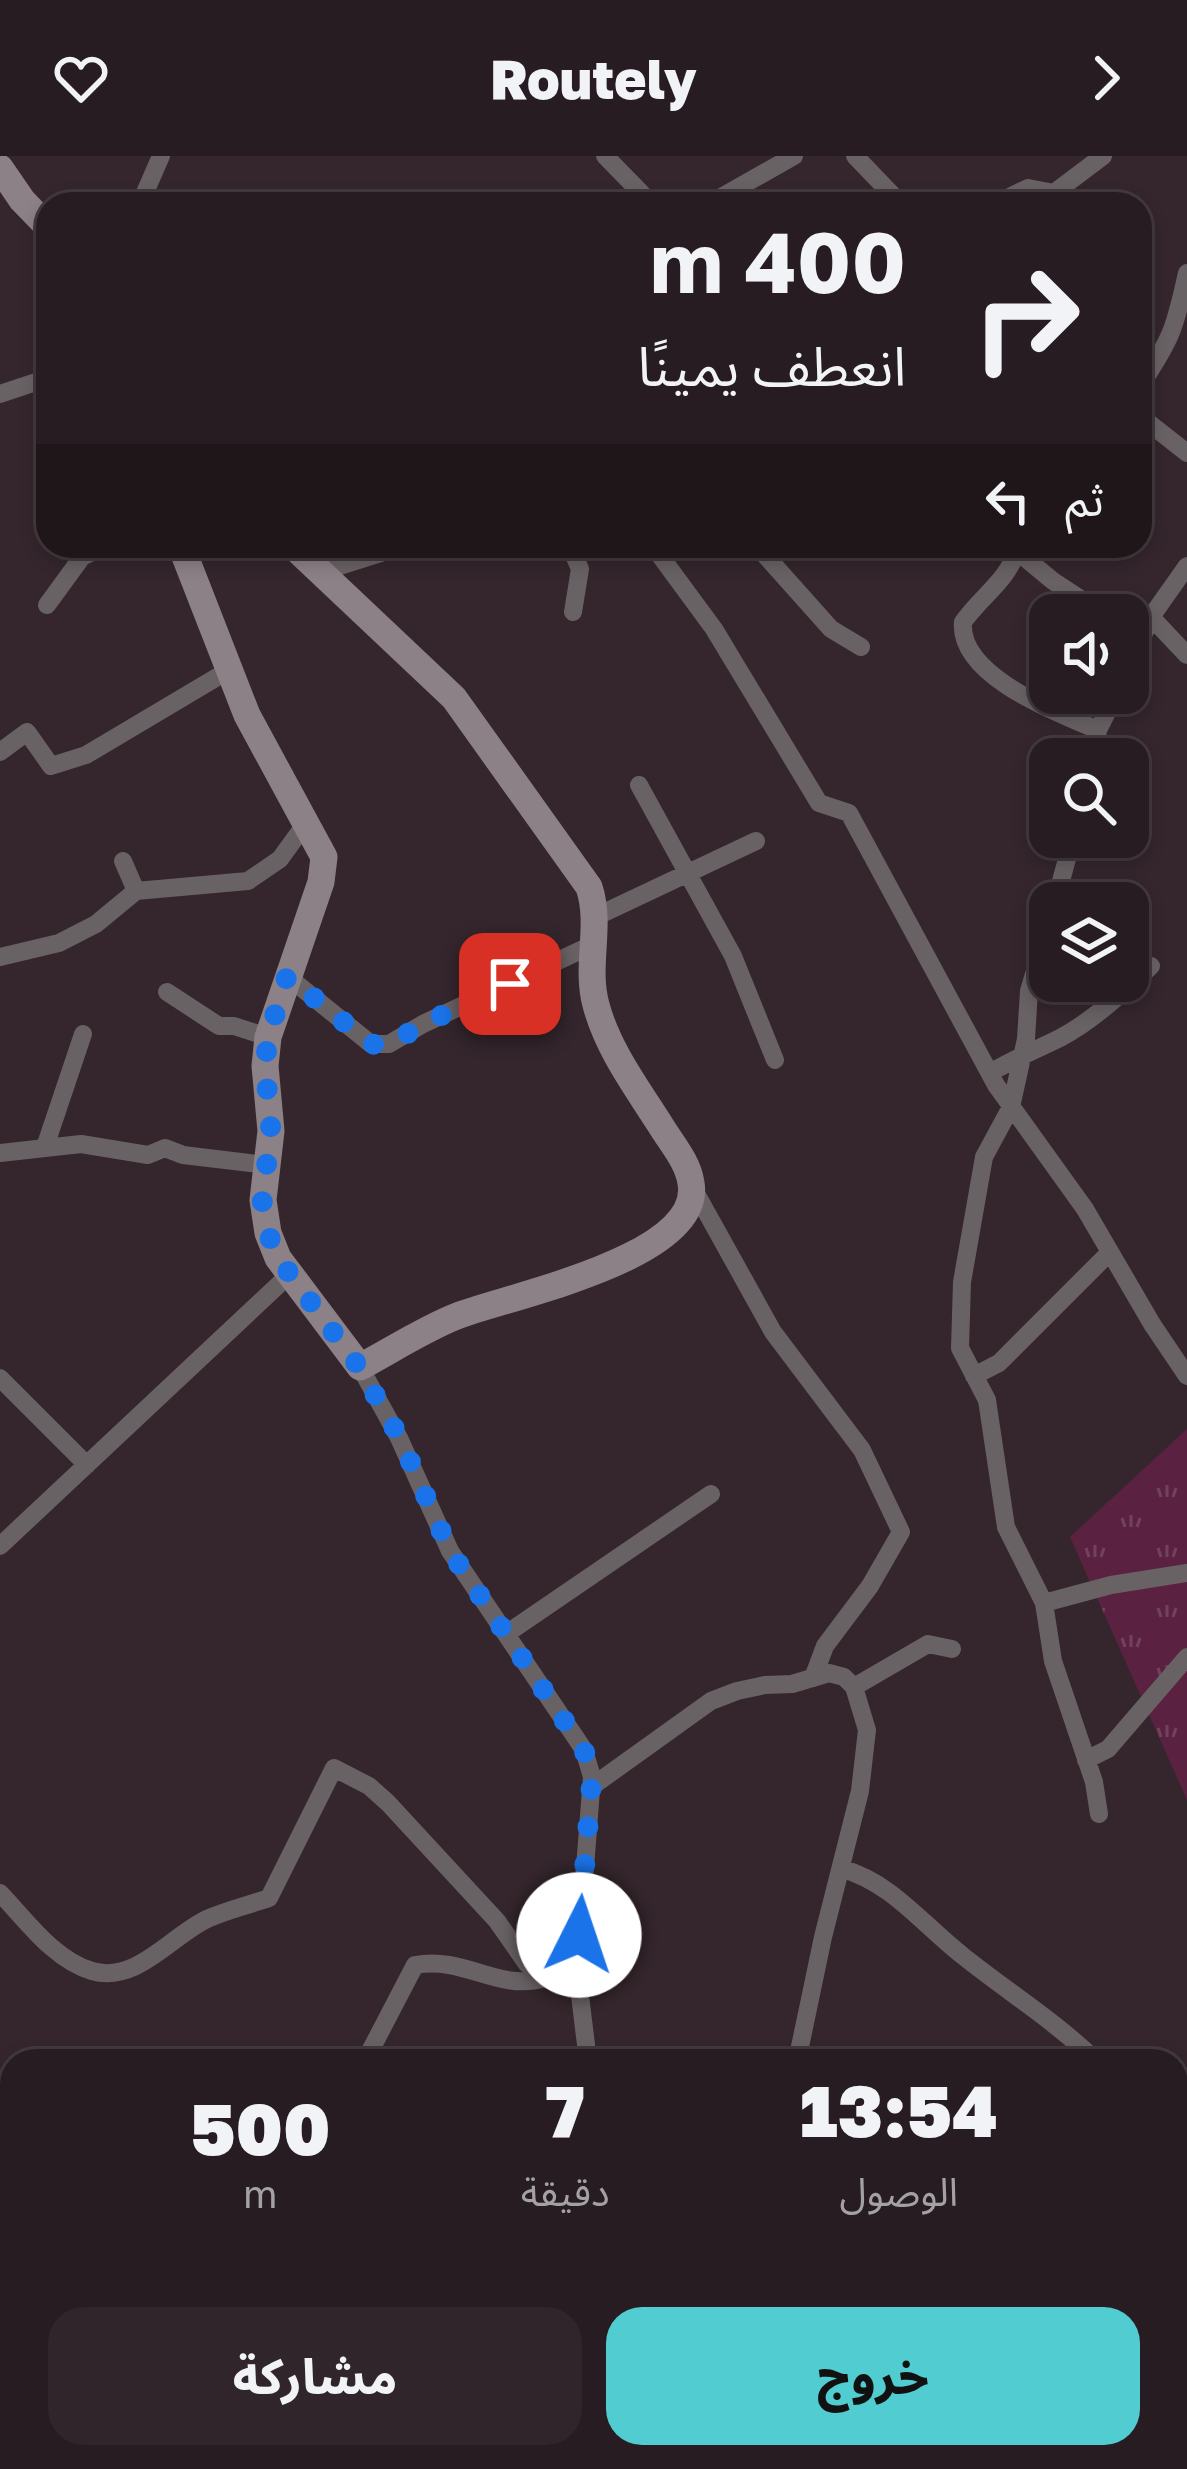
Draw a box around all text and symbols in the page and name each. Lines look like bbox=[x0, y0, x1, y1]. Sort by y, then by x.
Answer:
icon: heart bbox=[48, 45, 114, 111]
icon: forward bbox=[1073, 45, 1139, 111]
text: Routely bbox=[490, 46, 697, 111]
text: 400 m bbox=[650, 211, 906, 311]
icon: right bbox=[948, 240, 1104, 396]
text: انعطف يمينًا bbox=[638, 333, 906, 398]
icon: left bbox=[975, 468, 1041, 534]
text: ثم bbox=[1065, 472, 1104, 526]
map controls bbox=[1029, 594, 1149, 1002]
button: sound bbox=[1029, 594, 1149, 714]
button: search bbox=[1029, 738, 1149, 858]
button: layers bbox=[1029, 882, 1149, 1002]
pin bbox=[459, 933, 561, 1035]
icon: arrive bbox=[477, 951, 543, 1017]
position arrow bbox=[516, 1872, 642, 1998]
text: 7 bbox=[545, 2066, 585, 2153]
text: 13:54 bbox=[800, 2066, 998, 2153]
text: 500 bbox=[190, 2084, 331, 2171]
text: دقيقة bbox=[521, 2168, 610, 2215]
text: الوصول bbox=[839, 2168, 958, 2215]
text: m bbox=[243, 2170, 278, 2217]
button: مشاركة bbox=[48, 2307, 582, 2445]
button: خروج bbox=[606, 2307, 1140, 2445]

